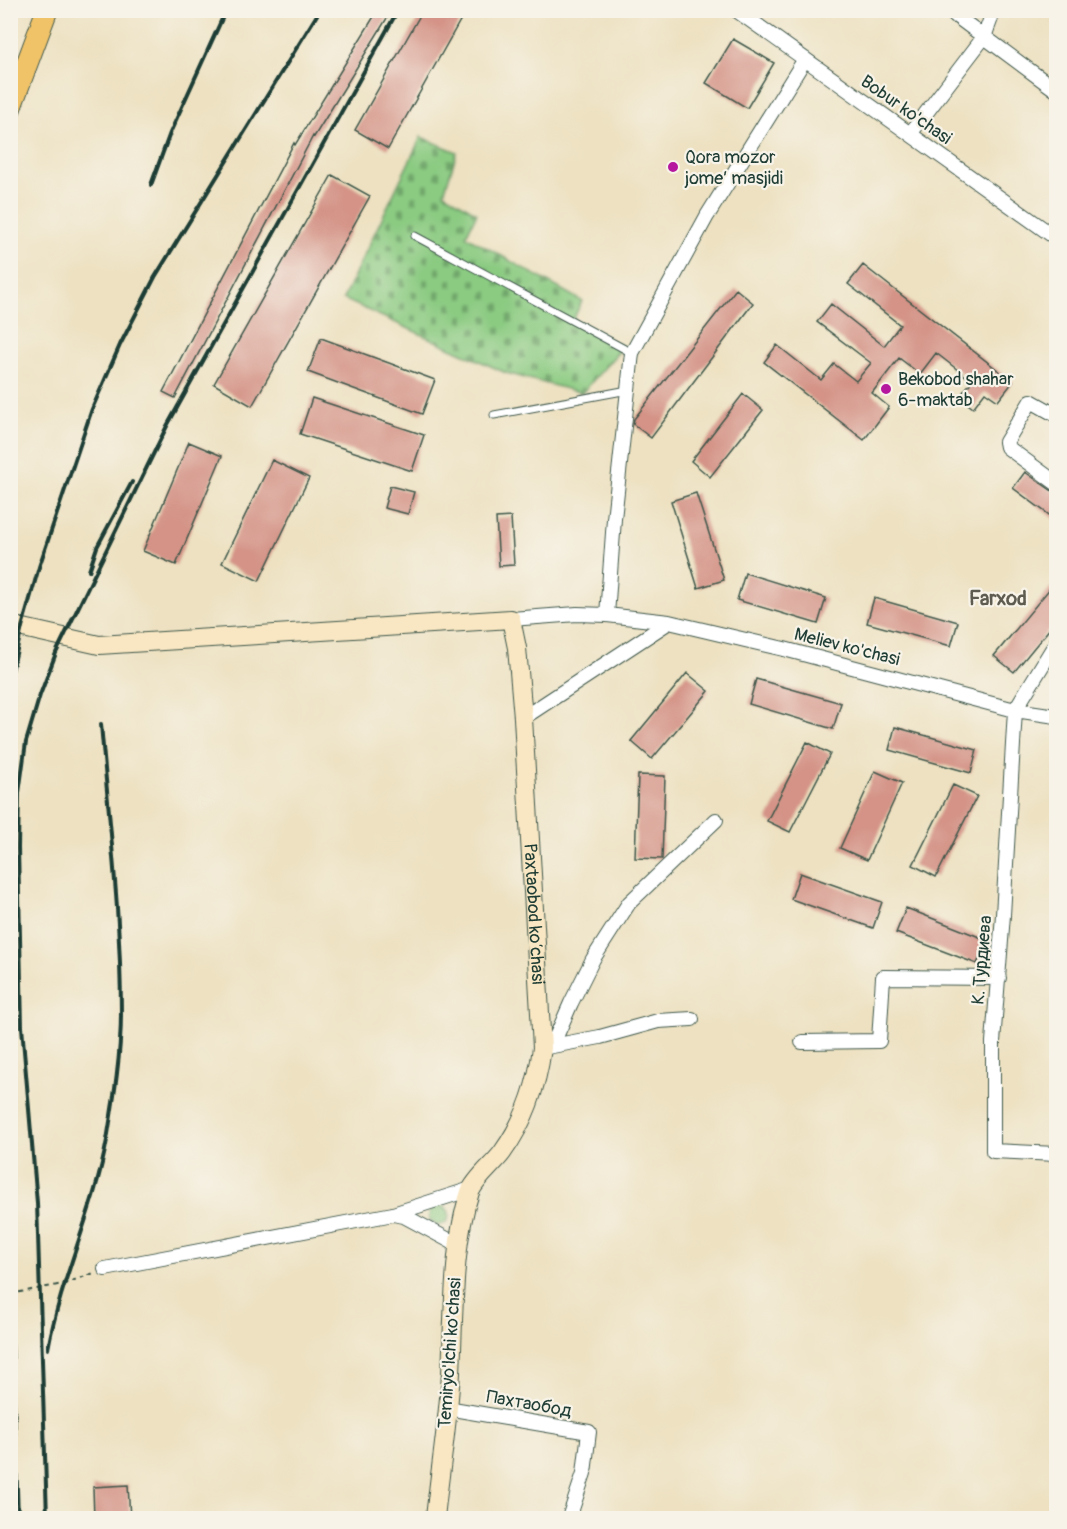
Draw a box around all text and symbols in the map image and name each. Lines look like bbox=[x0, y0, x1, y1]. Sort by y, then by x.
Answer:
street label: Bobur ko'chasi bbox=[856, 70, 956, 150]
place label: Qora mozor jome’ masjidi bbox=[684, 146, 783, 190]
marker: Qora mozor jome’ masjidi bbox=[666, 160, 680, 174]
place label: Bekobod shahar 6-maktab bbox=[898, 368, 1014, 412]
marker: Bekobod shahar 6-maktab bbox=[879, 382, 893, 396]
district label: Farxod bbox=[969, 586, 1027, 611]
street label: Meliev ko'chasi bbox=[792, 623, 902, 671]
street label: Paxtaobod ko‘chasi bbox=[519, 843, 550, 985]
street label: К. Турдиева bbox=[967, 915, 997, 1005]
street label: Temiryo'lchi ko'chasi bbox=[433, 1277, 467, 1429]
street label: Пахтаобод bbox=[485, 1385, 574, 1423]

